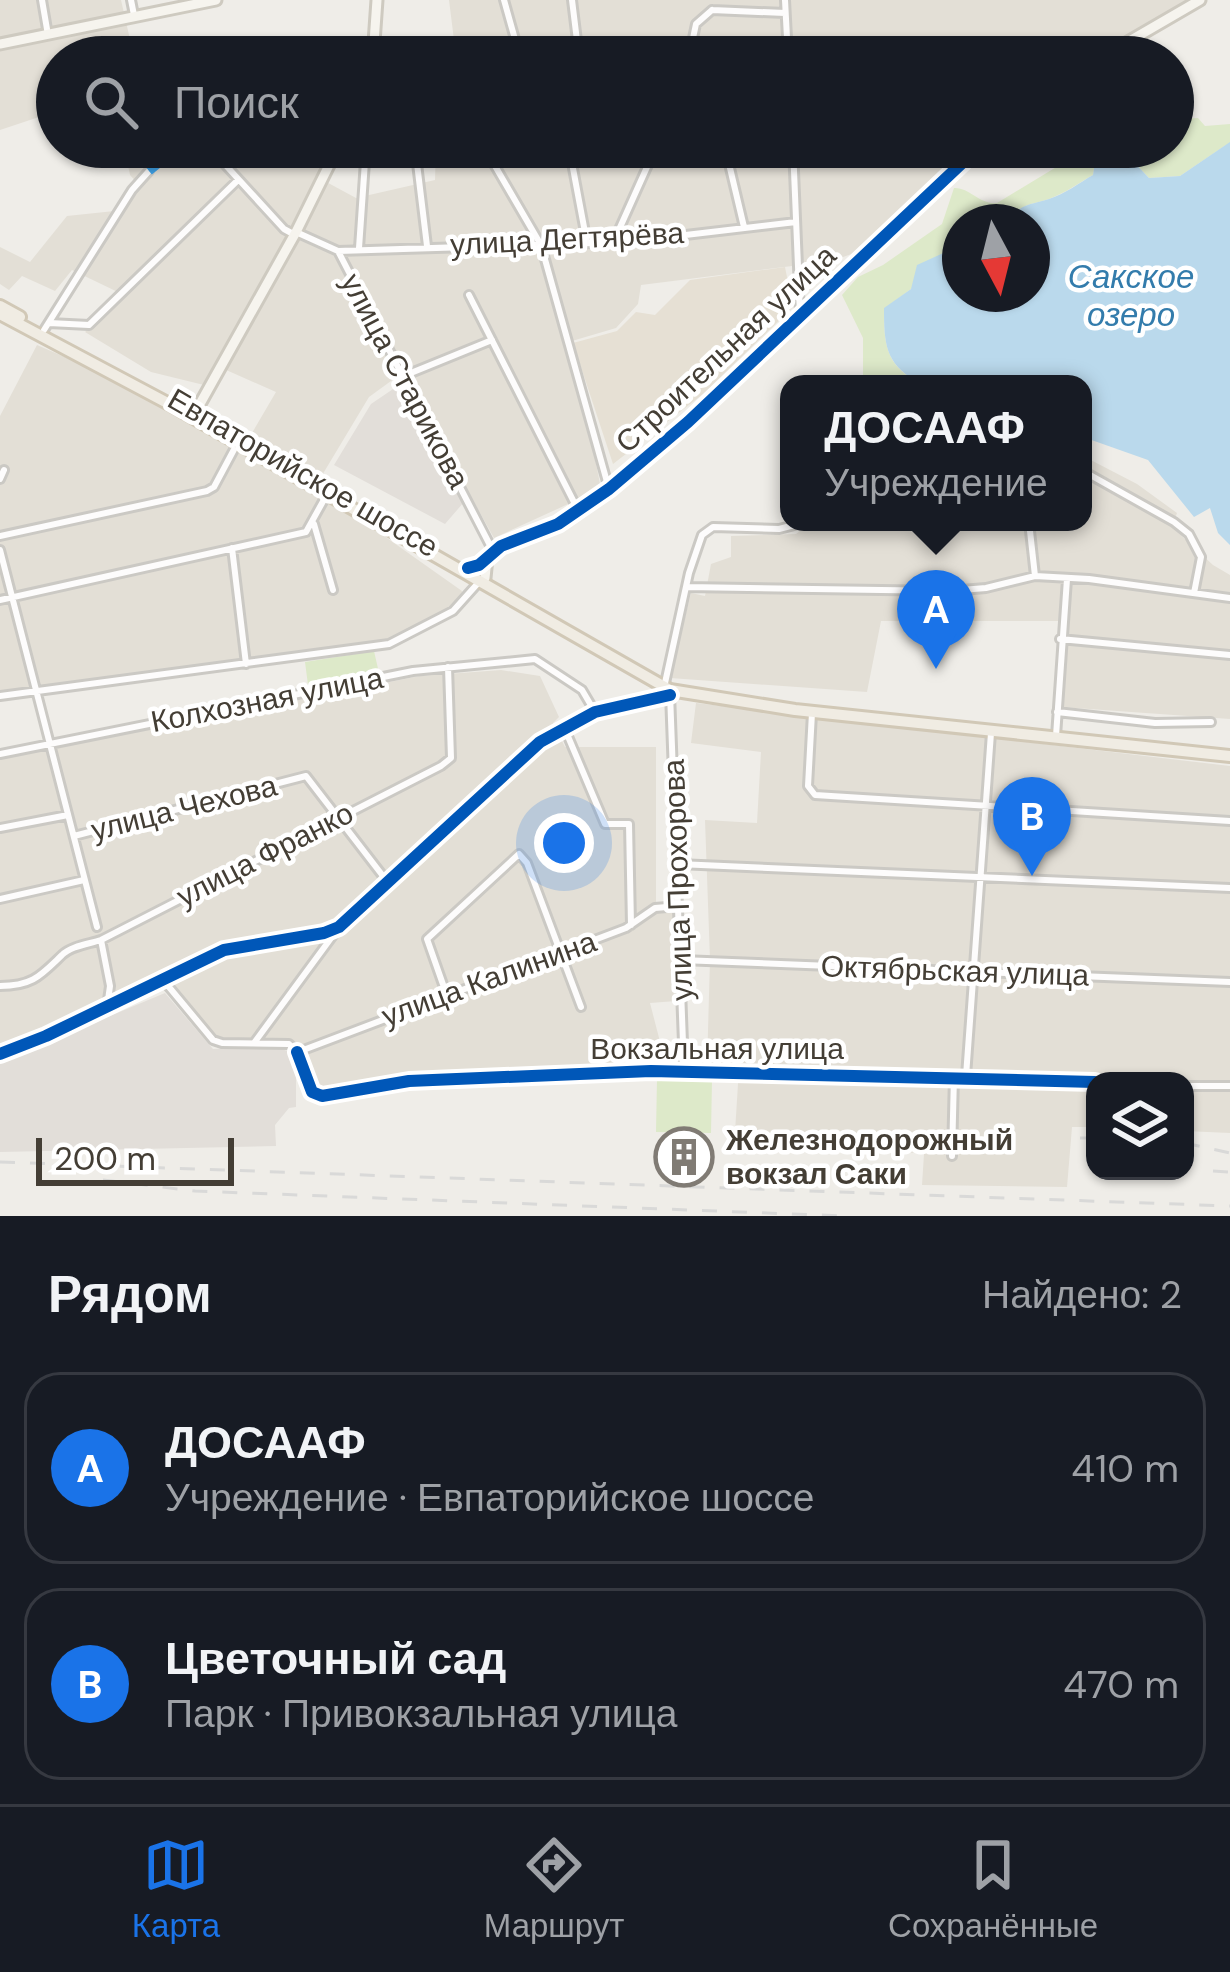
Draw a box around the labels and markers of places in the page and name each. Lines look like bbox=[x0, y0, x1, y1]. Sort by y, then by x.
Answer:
pin: A bbox=[897, 570, 975, 669]
pin: B bbox=[993, 777, 1071, 876]
place label: Железнодорожный вокзал Саки bbox=[725, 1120, 1013, 1193]
building icon: Железнодорожный вокзал Саки bbox=[653, 1126, 715, 1188]

